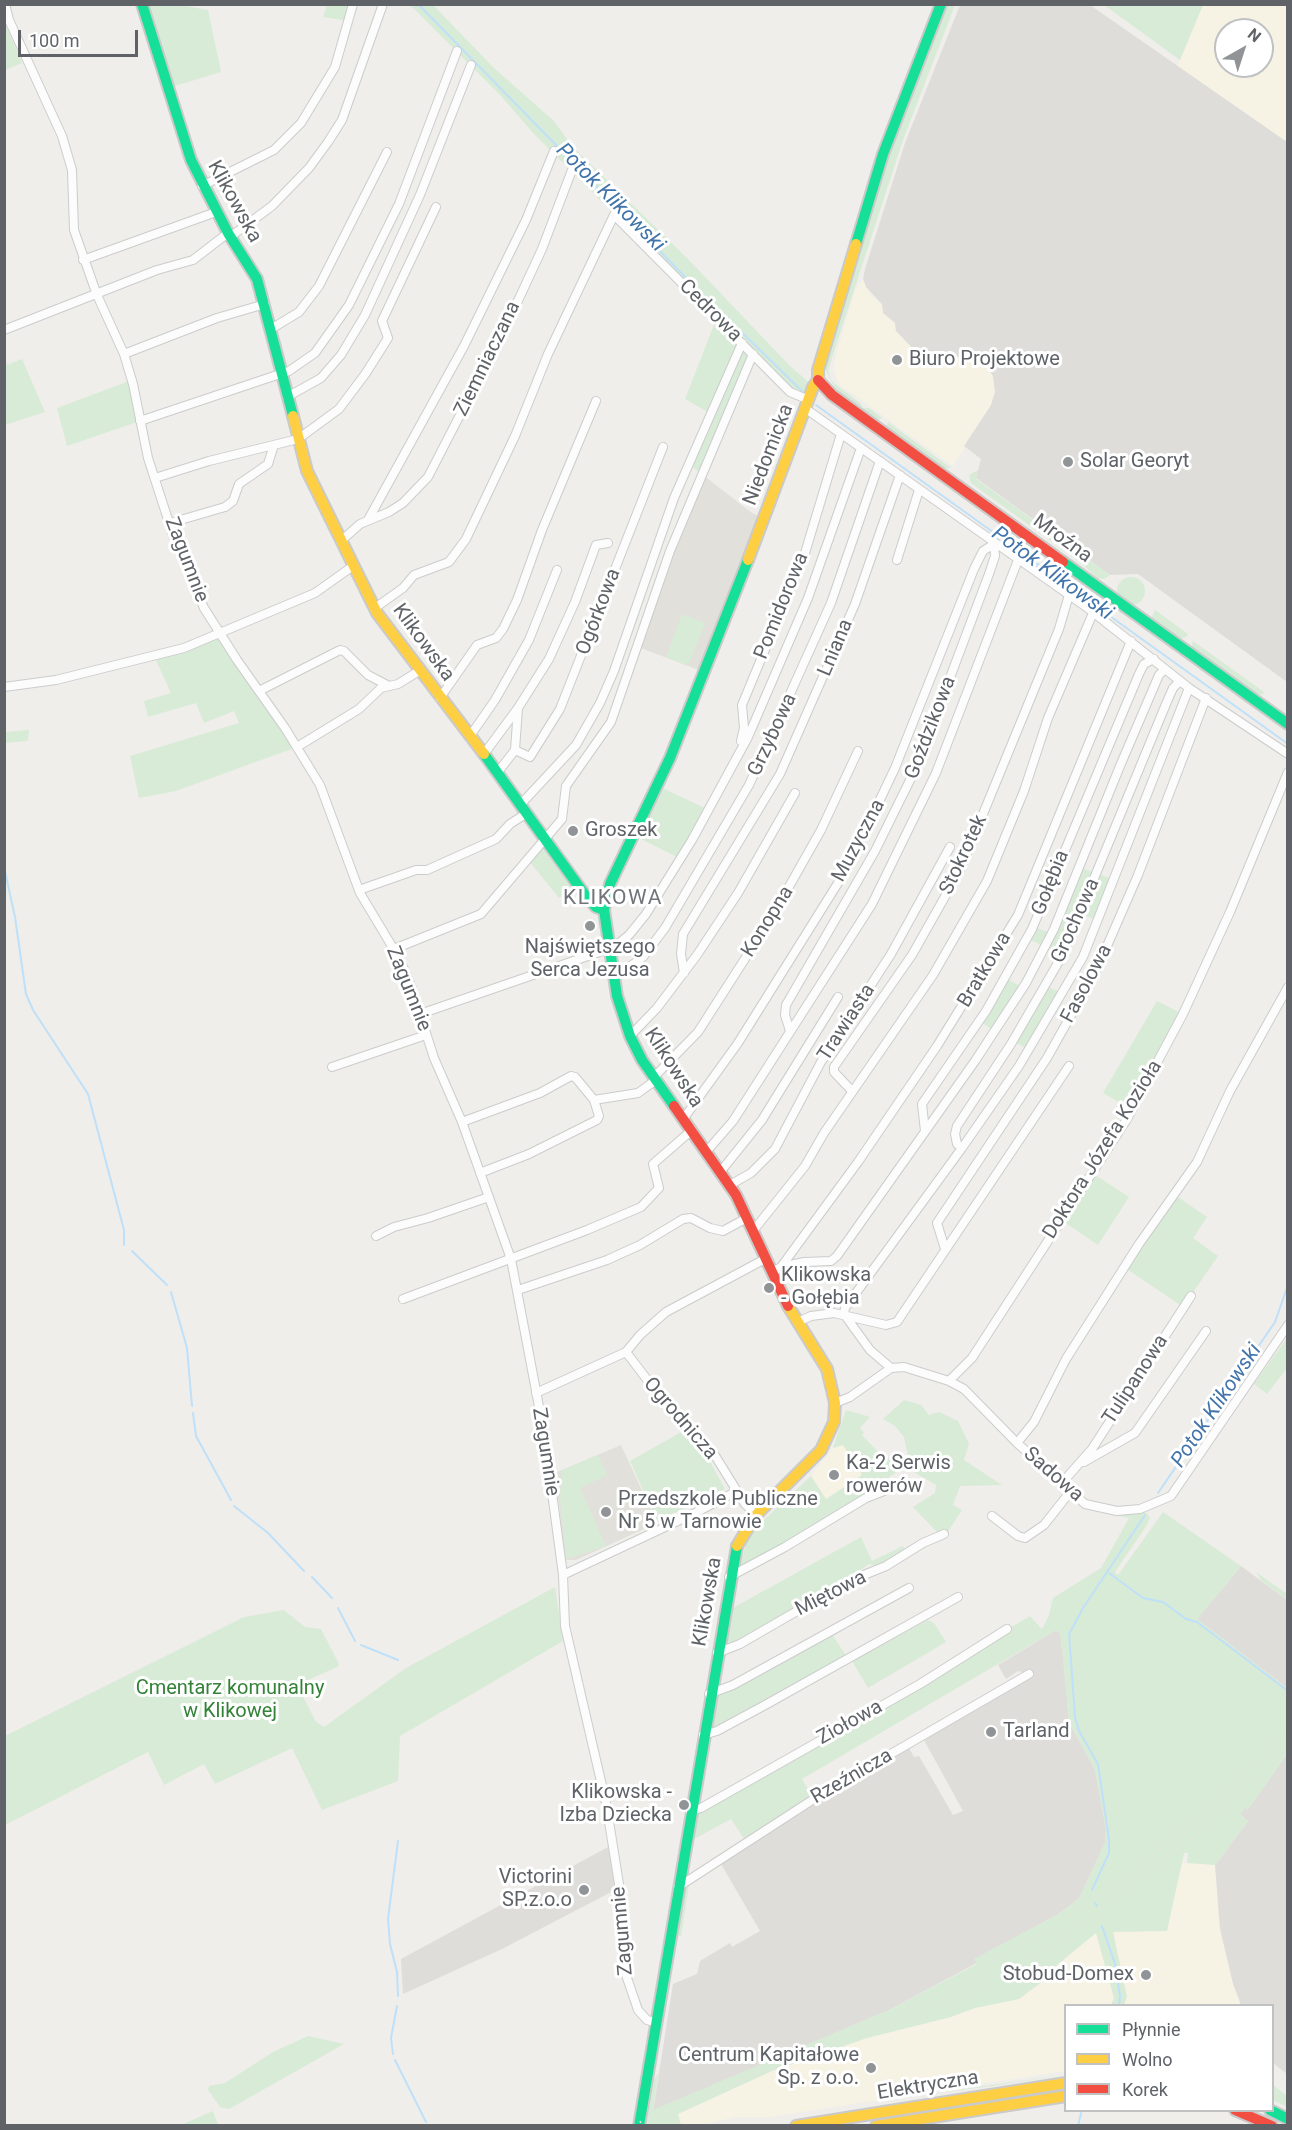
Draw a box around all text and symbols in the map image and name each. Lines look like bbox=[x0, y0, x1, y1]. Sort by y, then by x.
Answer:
scale bar bbox=[21, 18, 141, 56]
north arrow bbox=[1214, 18, 1274, 78]
text: N bbox=[1244, 24, 1265, 46]
text: 100 m bbox=[29, 30, 80, 51]
water label: Potok Klikowski bbox=[550, 138, 670, 258]
street label: Klikowska bbox=[202, 157, 266, 247]
street label: Cedrowa bbox=[674, 275, 746, 347]
street label: Ziemniaczana bbox=[450, 298, 526, 420]
place label: Biuro Projektowe bbox=[909, 348, 1060, 372]
marker: Biuro Projektowe bbox=[890, 353, 904, 367]
street label: Niedomicka bbox=[739, 401, 799, 509]
place label: Solar Georyt bbox=[1080, 450, 1189, 474]
marker: Solar Georyt bbox=[1061, 455, 1075, 469]
street label: Mroźna bbox=[1028, 510, 1096, 568]
street label: Zagumnie bbox=[159, 514, 213, 606]
water label: Potok Klikowski bbox=[986, 522, 1118, 626]
street label: Pomidorowa bbox=[750, 549, 814, 663]
street label: Ogórkowa bbox=[572, 565, 626, 659]
street label: Klikowska bbox=[387, 599, 459, 687]
street label: Lniana bbox=[813, 616, 859, 680]
street label: Goździkowa bbox=[900, 673, 962, 783]
street label: Grzybowa bbox=[743, 690, 803, 780]
street label: Muzyczna bbox=[827, 796, 891, 886]
street label: Stokrotek bbox=[935, 811, 993, 899]
place label: Groszek bbox=[585, 819, 657, 843]
marker: Groszek bbox=[566, 824, 580, 838]
street label: Gołębia bbox=[1027, 847, 1075, 919]
street label: Grochowa bbox=[1047, 875, 1105, 967]
street label: Konopna bbox=[737, 882, 799, 962]
district label: KLIKOWA bbox=[563, 886, 663, 912]
marker: Najświętszego Serca Jezusa bbox=[583, 919, 597, 933]
street label: Bratkowa bbox=[953, 928, 1017, 1012]
place label: Najświętszego Serca Jezusa bbox=[525, 936, 655, 983]
street label: Fasolowa bbox=[1056, 941, 1118, 1027]
street label: Zagumnie bbox=[380, 943, 436, 1035]
street label: Trawiasta bbox=[813, 980, 881, 1066]
street label: Klikowska bbox=[638, 1024, 708, 1112]
street label: Doktora Józefa Kozioła bbox=[1038, 1056, 1168, 1244]
place label: Klikowska - Gołębia bbox=[781, 1264, 871, 1311]
marker: Klikowska - Gołębia bbox=[762, 1281, 776, 1295]
street label: Tulipanowa bbox=[1098, 1331, 1174, 1429]
water label: Potok Klikowski bbox=[1166, 1339, 1268, 1473]
street label: Ogrodnicza bbox=[638, 1373, 722, 1465]
street label: Zagumnie bbox=[526, 1406, 564, 1498]
street label: Sadowa bbox=[1018, 1443, 1088, 1507]
place label: Ka-2 Serwis rowerów bbox=[846, 1452, 951, 1499]
marker: Ka-2 Serwis rowerów bbox=[827, 1468, 841, 1482]
place label: Przedszkole Publiczne Nr 5 w Tarnowie bbox=[618, 1488, 818, 1535]
marker: Przedszkole Publiczne Nr 5 w Tarnowie bbox=[599, 1505, 613, 1519]
street label: Klikowska bbox=[688, 1556, 728, 1648]
street label: Miętowa bbox=[791, 1566, 871, 1622]
park label: Cmentarz komunalny w Klikowej bbox=[136, 1677, 324, 1724]
street label: Ziołowa bbox=[813, 1695, 887, 1751]
place label: Tarland bbox=[1003, 1720, 1070, 1744]
marker: Tarland bbox=[984, 1725, 998, 1739]
street label: Rzeźnicza bbox=[807, 1744, 897, 1810]
place label: Klikowska - Izba Dziecka bbox=[560, 1781, 672, 1828]
marker: Klikowska - Izba Dziecka bbox=[677, 1798, 691, 1812]
place label: Victorini SP.z.o.o bbox=[499, 1866, 572, 1913]
marker: Victorini SP.z.o.o bbox=[577, 1883, 591, 1897]
street label: Zagumnie bbox=[607, 1886, 639, 1976]
place label: Stobud-Domex bbox=[1003, 1963, 1134, 1987]
marker: Stobud-Domex bbox=[1139, 1968, 1153, 1982]
legend bbox=[1064, 2004, 1274, 2112]
text: Płynnie bbox=[1122, 2019, 1181, 2040]
place label: Centrum Kapitałowe Sp. z o.o. bbox=[678, 2044, 859, 2091]
text: Wolno bbox=[1122, 2049, 1173, 2070]
marker: Centrum Kapitałowe Sp. z o.o. bbox=[864, 2061, 878, 2075]
street label: Elektryczna bbox=[876, 2066, 980, 2106]
text: Korek bbox=[1122, 2079, 1168, 2100]

